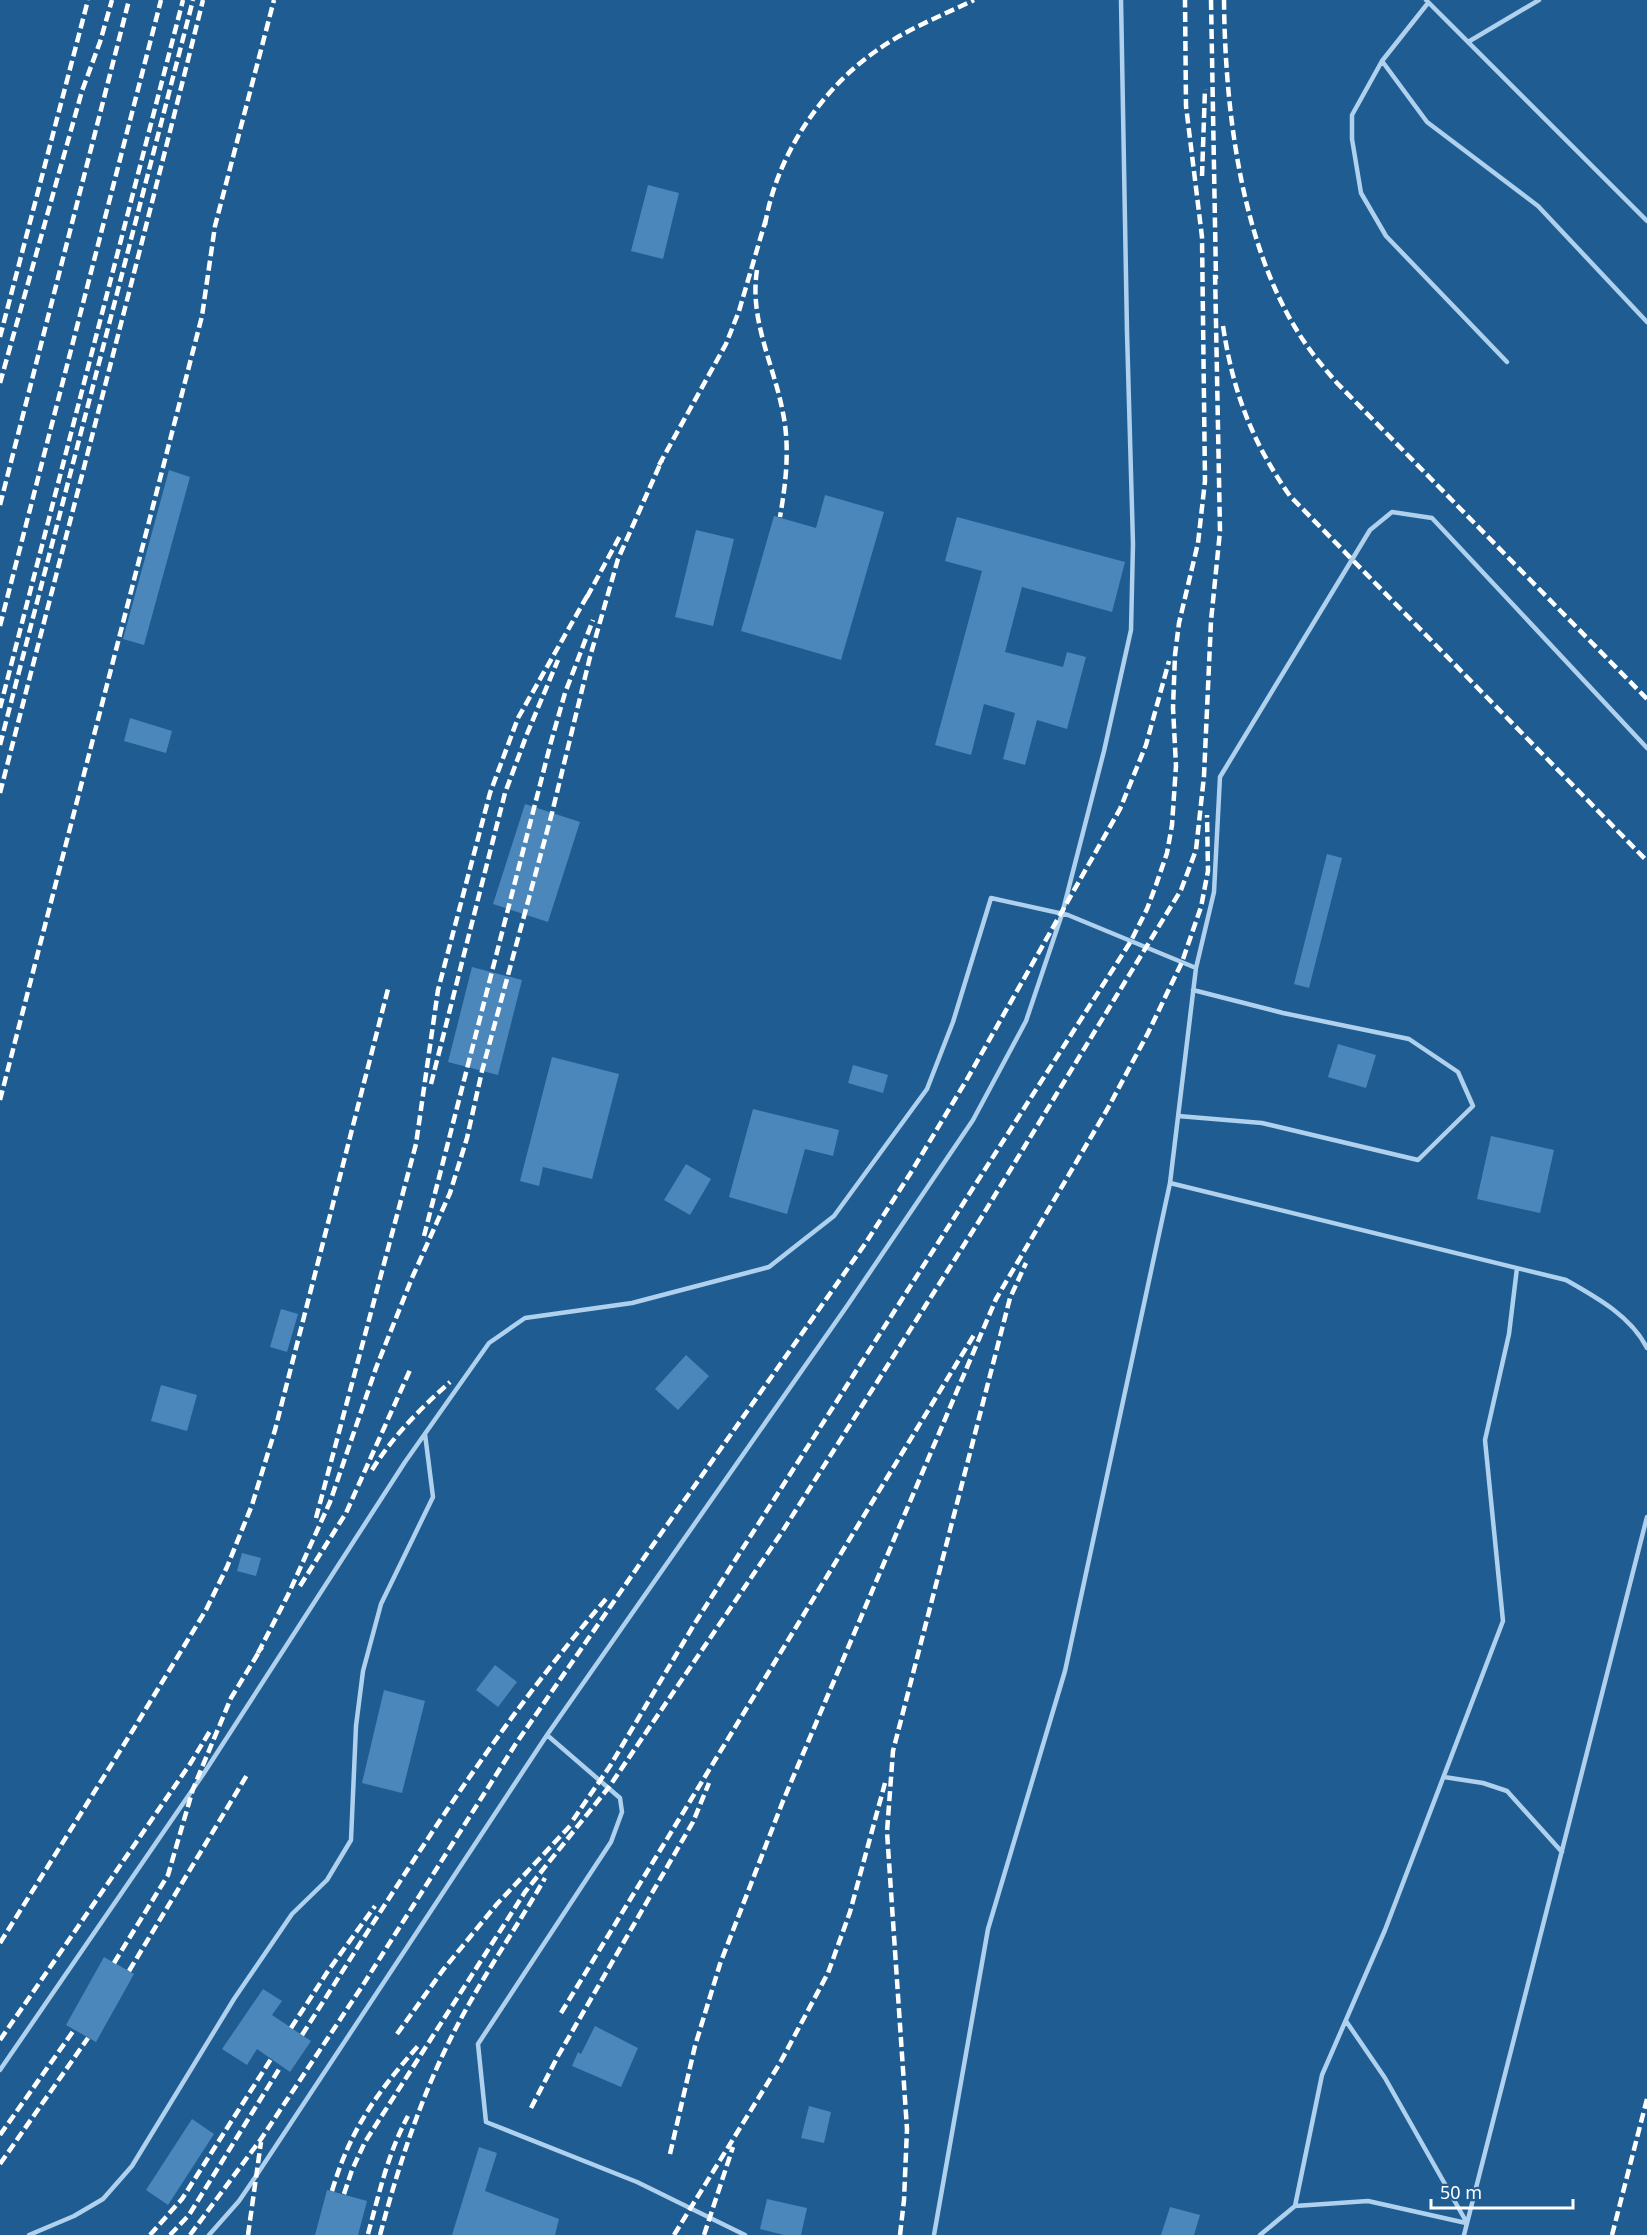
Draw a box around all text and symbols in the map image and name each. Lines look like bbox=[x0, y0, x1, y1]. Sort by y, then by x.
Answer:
scale bar bbox=[1431, 2172, 1574, 2210]
text: 50 m bbox=[1440, 2180, 1482, 2204]

